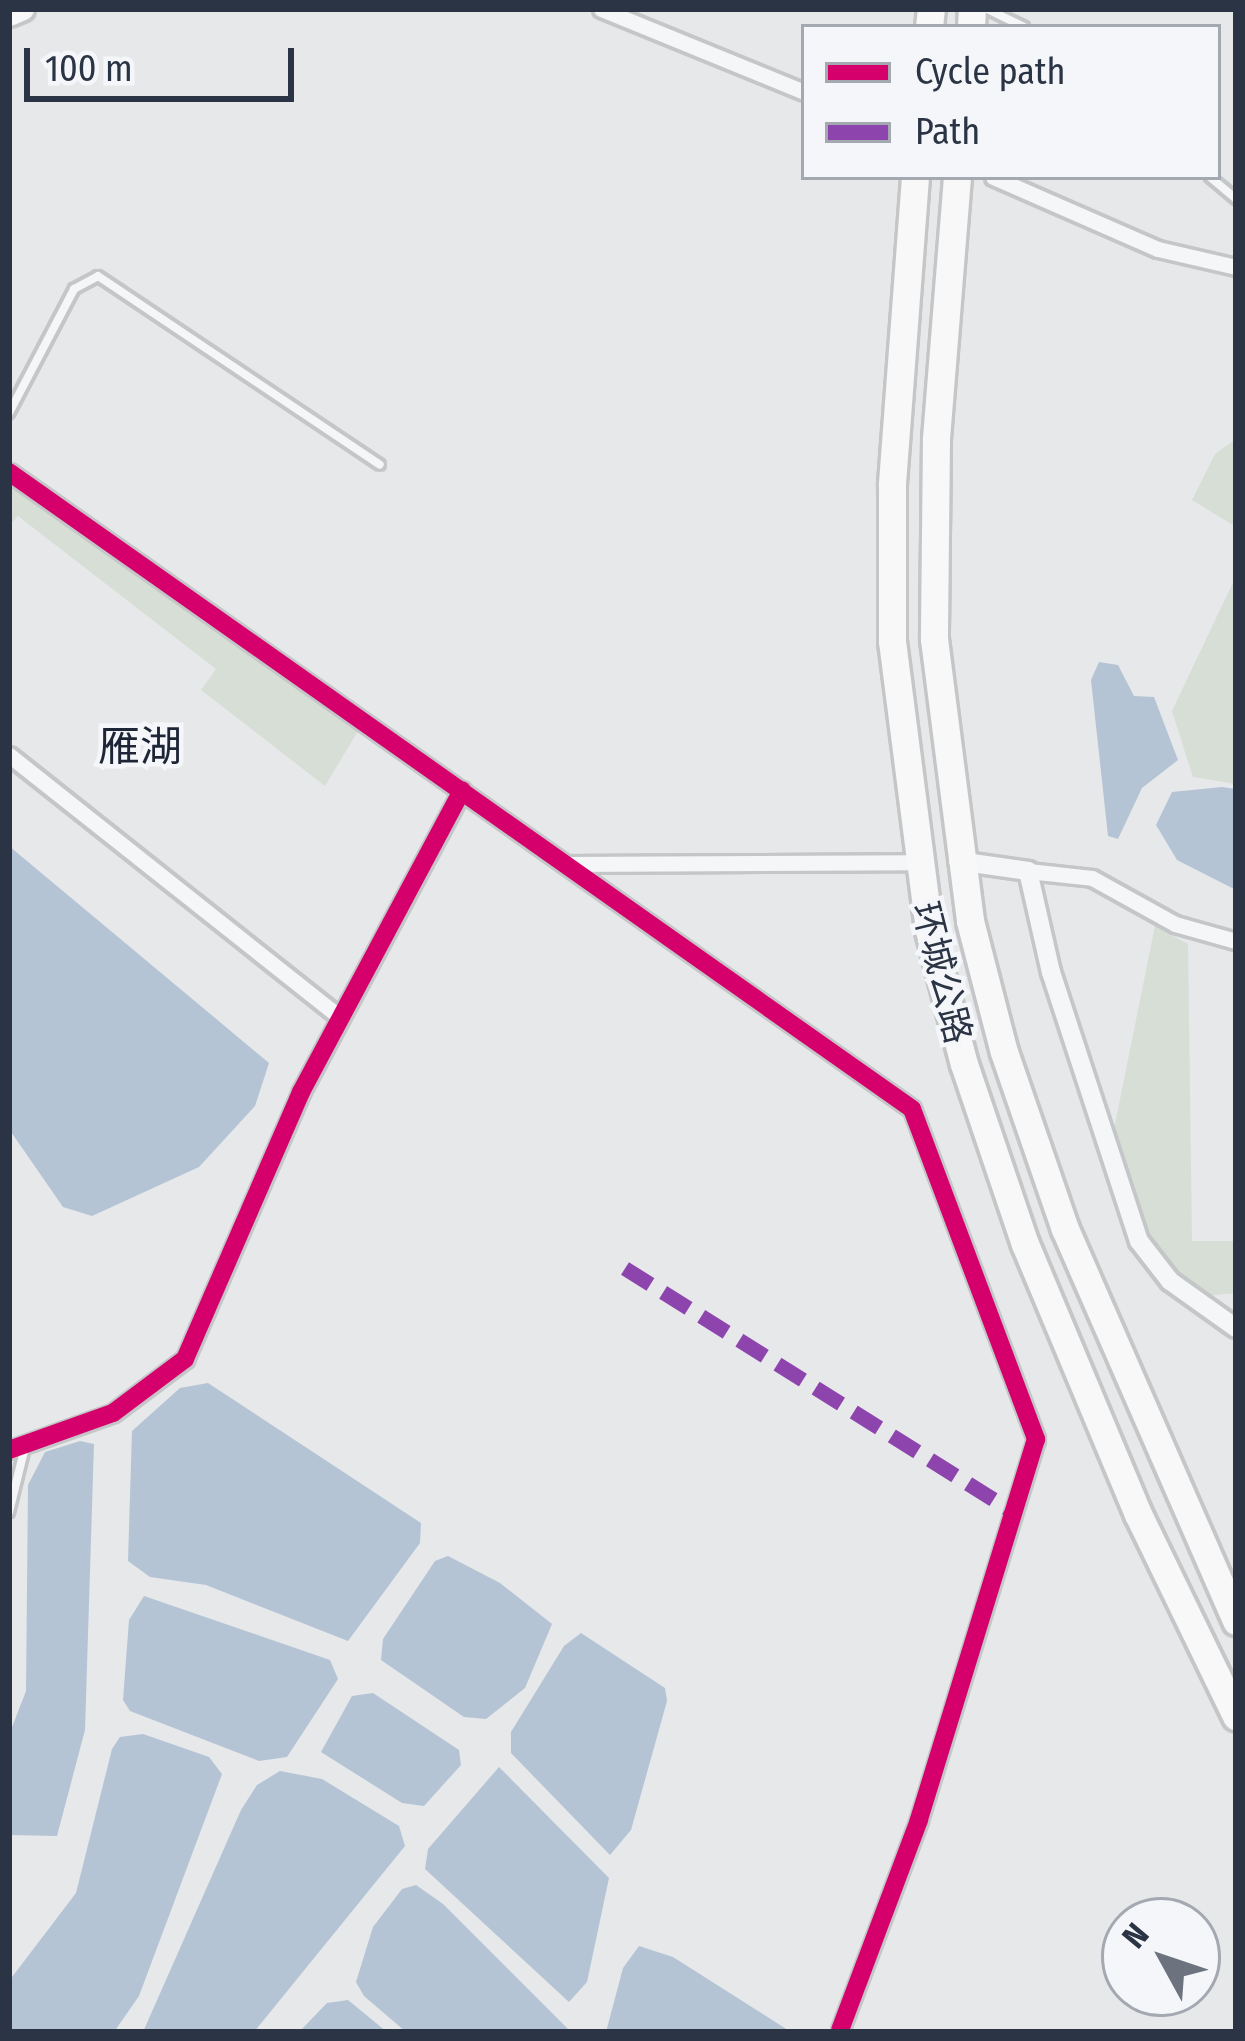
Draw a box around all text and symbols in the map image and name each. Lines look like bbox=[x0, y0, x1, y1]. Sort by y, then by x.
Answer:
scale bar bbox=[30, 24, 300, 98]
legend bbox=[801, 24, 1221, 180]
text: 100 m bbox=[45, 47, 133, 91]
text: Cycle path bbox=[915, 50, 1066, 94]
text: Path bbox=[915, 110, 980, 154]
district label: 雁湖 bbox=[98, 722, 182, 772]
street label: 环城公路 bbox=[903, 898, 979, 1048]
north arrow bbox=[1101, 1897, 1221, 2017]
text: N bbox=[1114, 1915, 1157, 1956]

